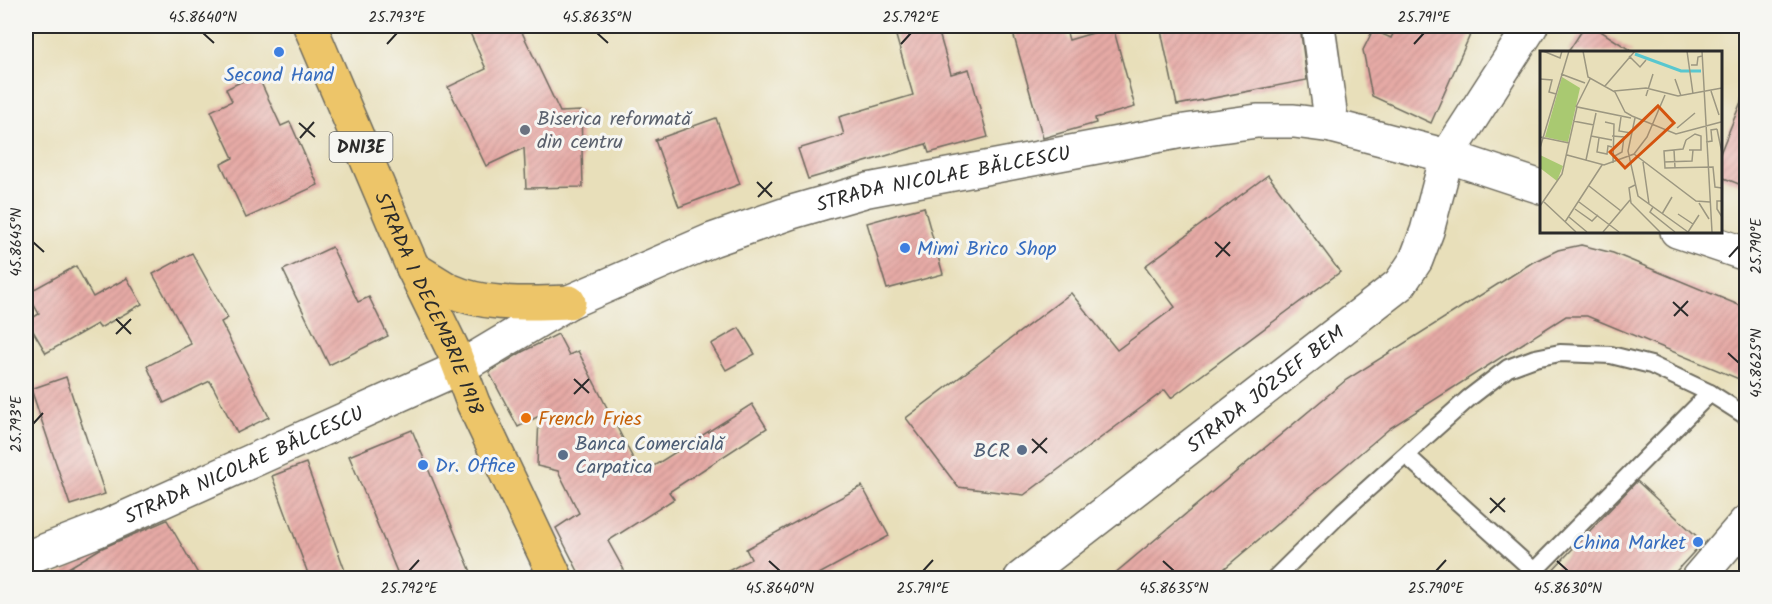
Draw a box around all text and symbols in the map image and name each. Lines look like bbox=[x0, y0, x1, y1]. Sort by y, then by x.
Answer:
text: 45.8640°N bbox=[169, 6, 237, 30]
text: 25.793°E bbox=[369, 6, 427, 30]
text: 45.8635°N bbox=[562, 6, 632, 30]
text: 25.792°E bbox=[882, 6, 941, 30]
text: 25.791°E bbox=[1397, 6, 1452, 30]
marker: Second Hand bbox=[272, 45, 286, 59]
inset map bbox=[1540, 51, 1721, 232]
place label: Second Hand bbox=[224, 60, 335, 92]
place label: Biserica reformată din centru bbox=[537, 104, 693, 159]
marker: Biserica reformată din centru bbox=[518, 123, 532, 137]
road number: DN13E bbox=[330, 132, 392, 162]
street label: STRADA NICOLAE BĂLCESCU bbox=[813, 138, 1073, 222]
street label: STRADA 1 DECEMBRIE 1918 bbox=[364, 187, 491, 422]
text: 45.8645°N bbox=[5, 208, 29, 276]
text: 25.790°E bbox=[1745, 217, 1769, 274]
place label: Mimi Brico Shop bbox=[917, 234, 1057, 266]
marker: Mimi Brico Shop bbox=[898, 241, 912, 255]
street label: STRADA JÓZSEF BEM bbox=[1180, 318, 1353, 462]
text: 45.8625°N bbox=[1745, 328, 1769, 398]
text: 25.793°E bbox=[5, 394, 29, 453]
street label: STRADA NICOLAE BĂLCESCU bbox=[120, 399, 369, 534]
place label: French Fries bbox=[538, 404, 642, 436]
marker: French Fries bbox=[519, 411, 533, 425]
place label: Banca Comercială Carpatica bbox=[575, 429, 726, 484]
place label: BCR bbox=[974, 436, 1010, 468]
marker: BCR bbox=[1015, 443, 1029, 457]
marker: Banca Comercială Carpatica bbox=[556, 448, 570, 462]
place label: Dr. Office bbox=[435, 451, 516, 483]
marker: Dr. Office bbox=[416, 458, 430, 472]
place label: China Market bbox=[1573, 528, 1686, 560]
marker: China Market bbox=[1691, 535, 1705, 549]
text: 25.792°E bbox=[380, 577, 439, 601]
text: 45.8640°N bbox=[746, 577, 814, 601]
text: 25.791°E bbox=[896, 577, 951, 601]
text: 45.8635°N bbox=[1139, 577, 1209, 601]
text: 25.790°E bbox=[1408, 577, 1465, 601]
text: 45.8630°N bbox=[1534, 577, 1602, 601]

